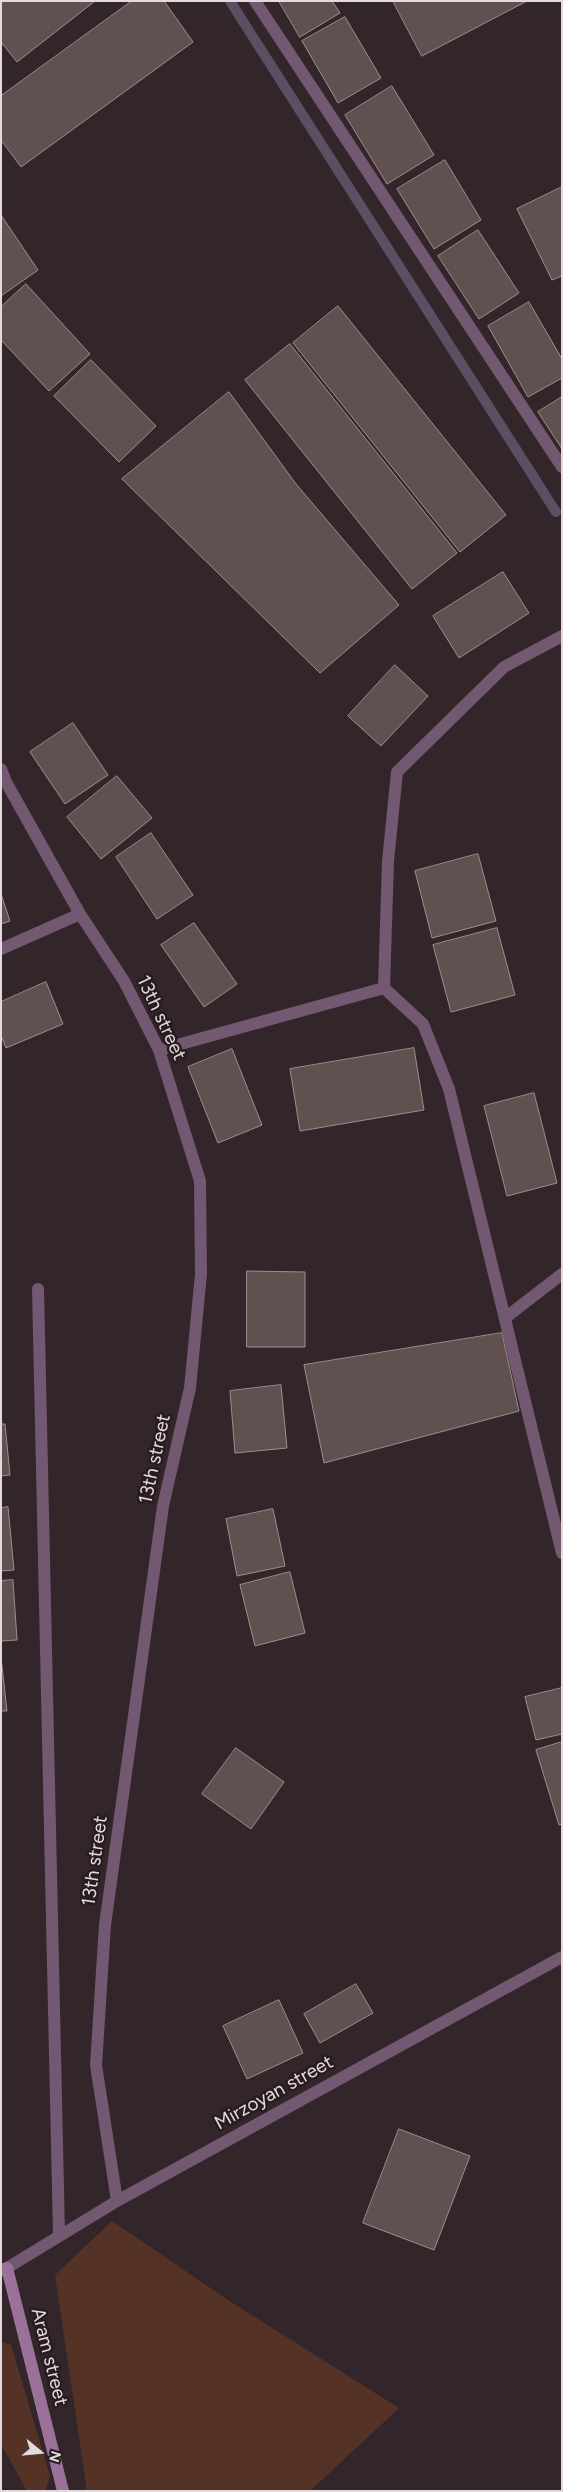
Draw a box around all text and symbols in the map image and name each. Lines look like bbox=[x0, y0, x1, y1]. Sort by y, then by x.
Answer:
street label: 13th street bbox=[131, 972, 191, 1064]
street label: 13th street bbox=[134, 1412, 176, 1506]
street label: 13th street bbox=[77, 1814, 113, 1908]
street label: Mirzoyan street bbox=[211, 2051, 337, 2135]
street label: Aram street bbox=[26, 2306, 72, 2408]
north arrow bbox=[15, 2427, 65, 2477]
text: N bbox=[45, 2449, 65, 2464]

